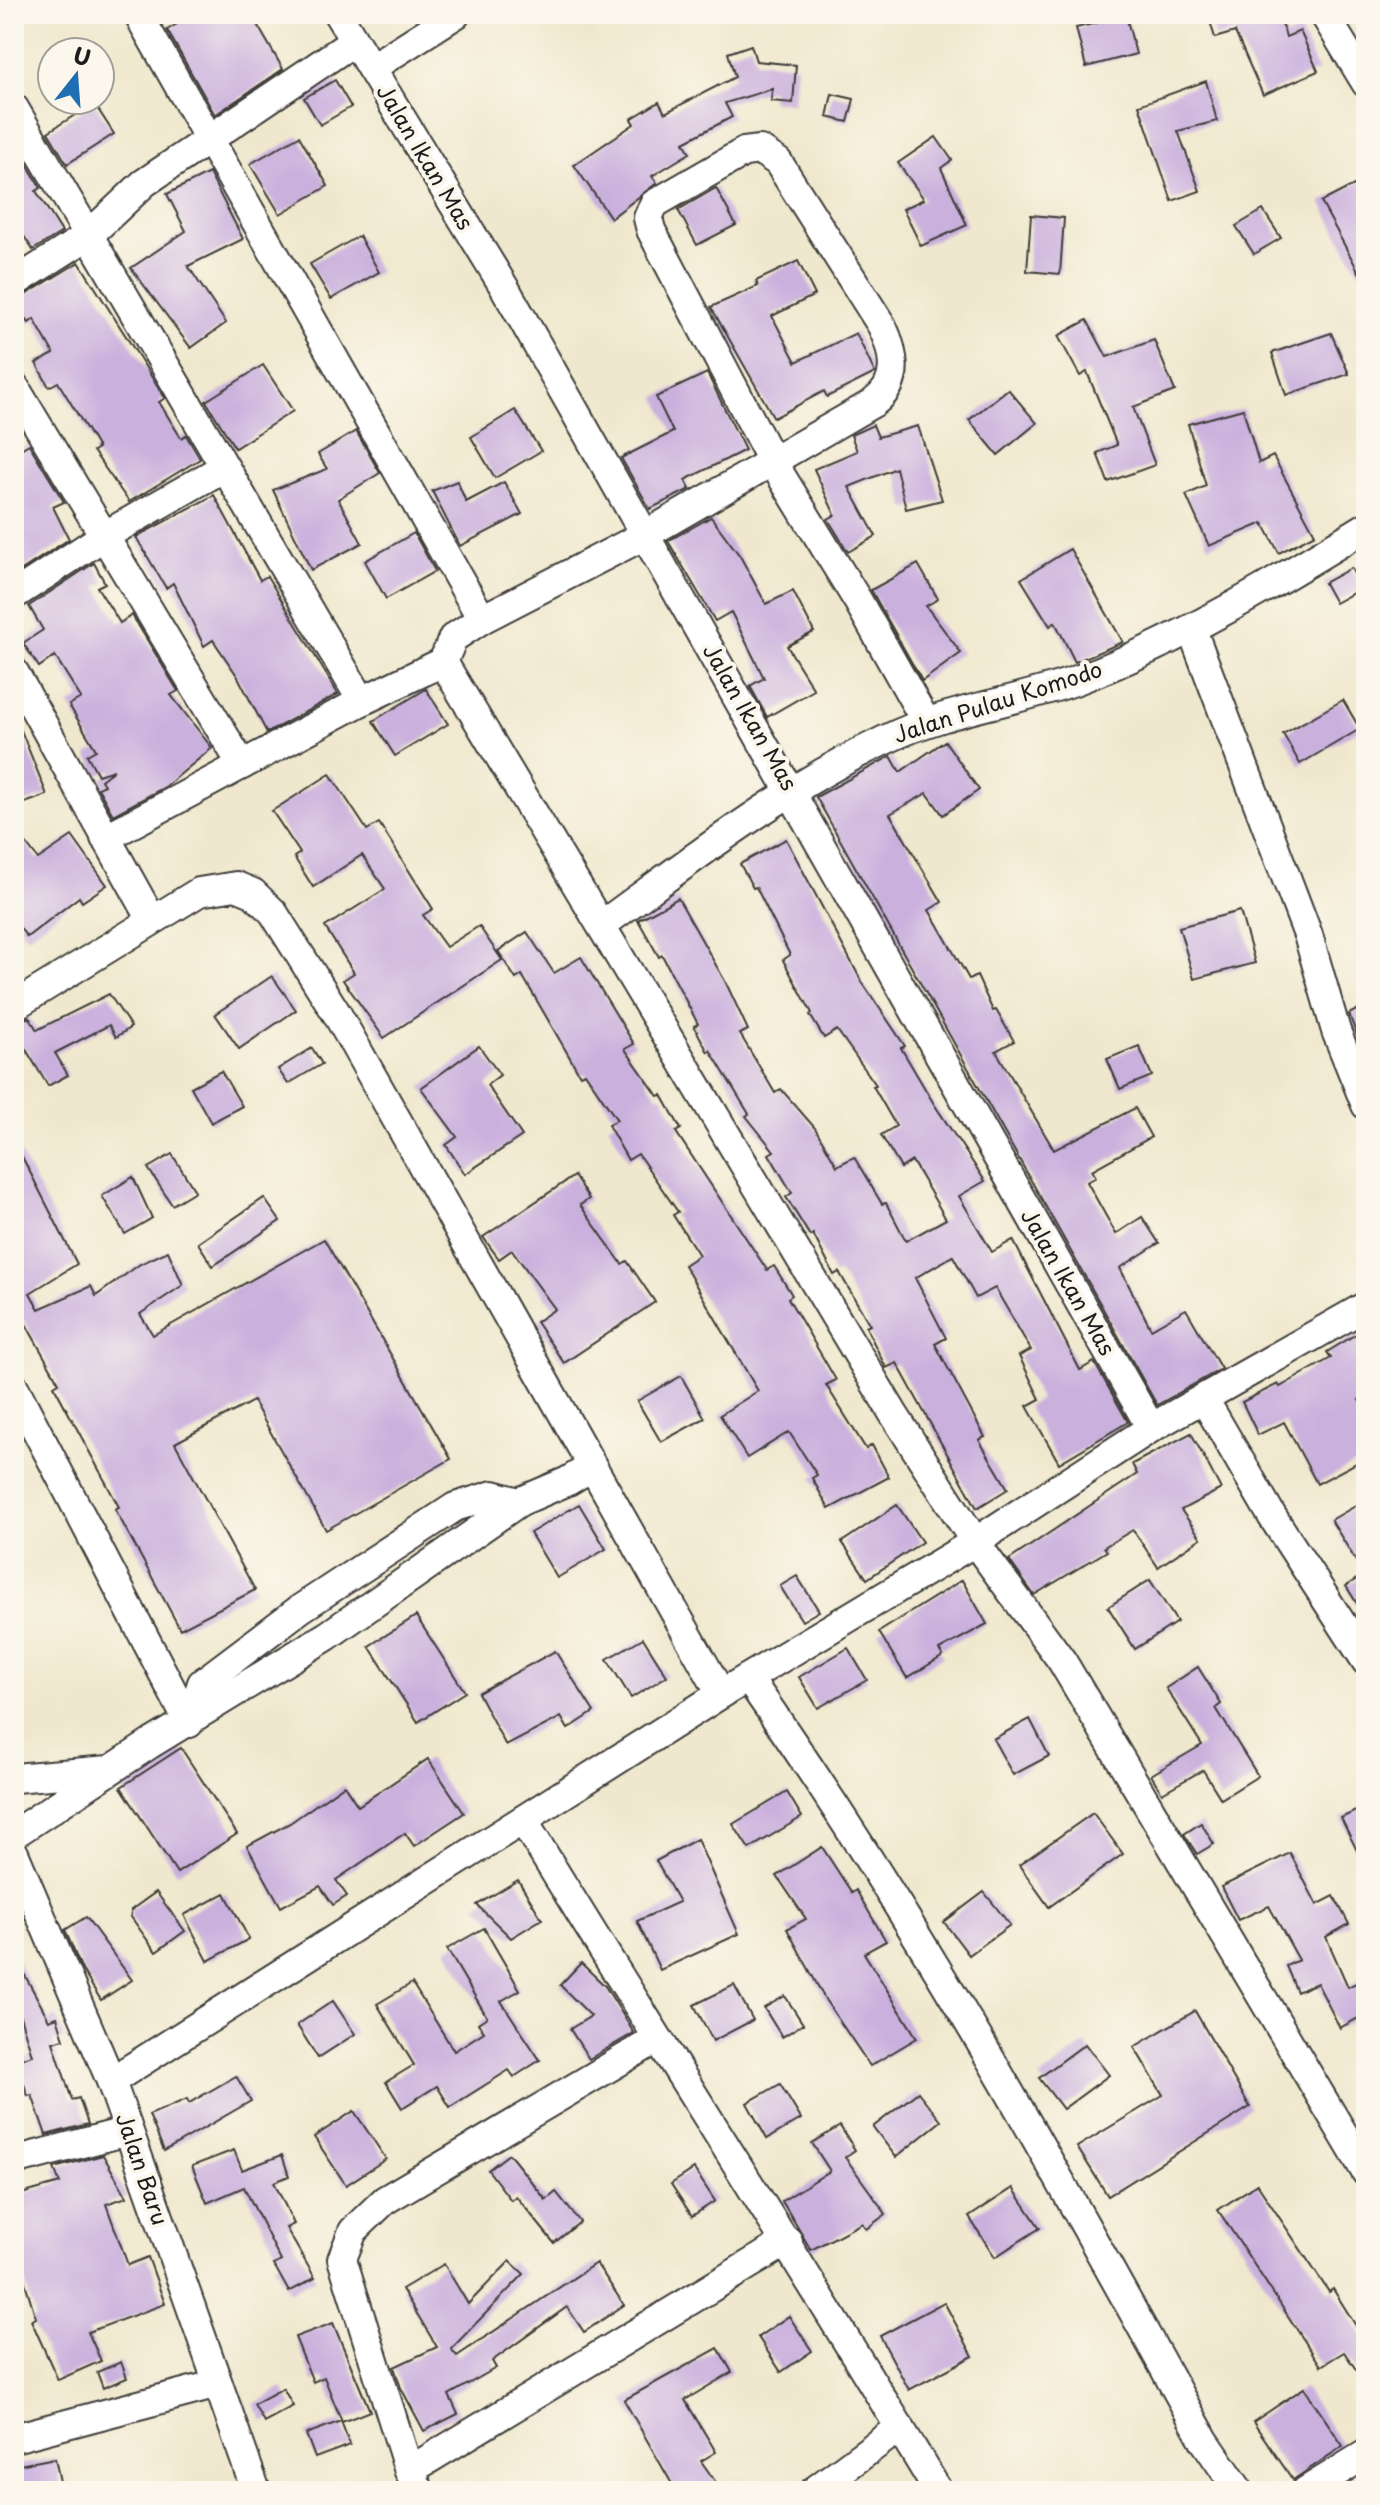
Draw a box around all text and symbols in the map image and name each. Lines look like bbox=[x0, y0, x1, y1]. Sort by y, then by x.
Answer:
north arrow bbox=[36, 36, 116, 116]
text: U bbox=[69, 37, 95, 74]
street label: Jalan Ikan Mas bbox=[370, 77, 483, 235]
street label: Jalan Ikan Mas bbox=[696, 637, 807, 796]
street label: Jalan Pulau Komodo bbox=[889, 651, 1106, 750]
street label: Jalan Ikan Mas bbox=[1014, 1202, 1125, 1361]
street label: Jalan Baru bbox=[109, 2108, 178, 2229]

